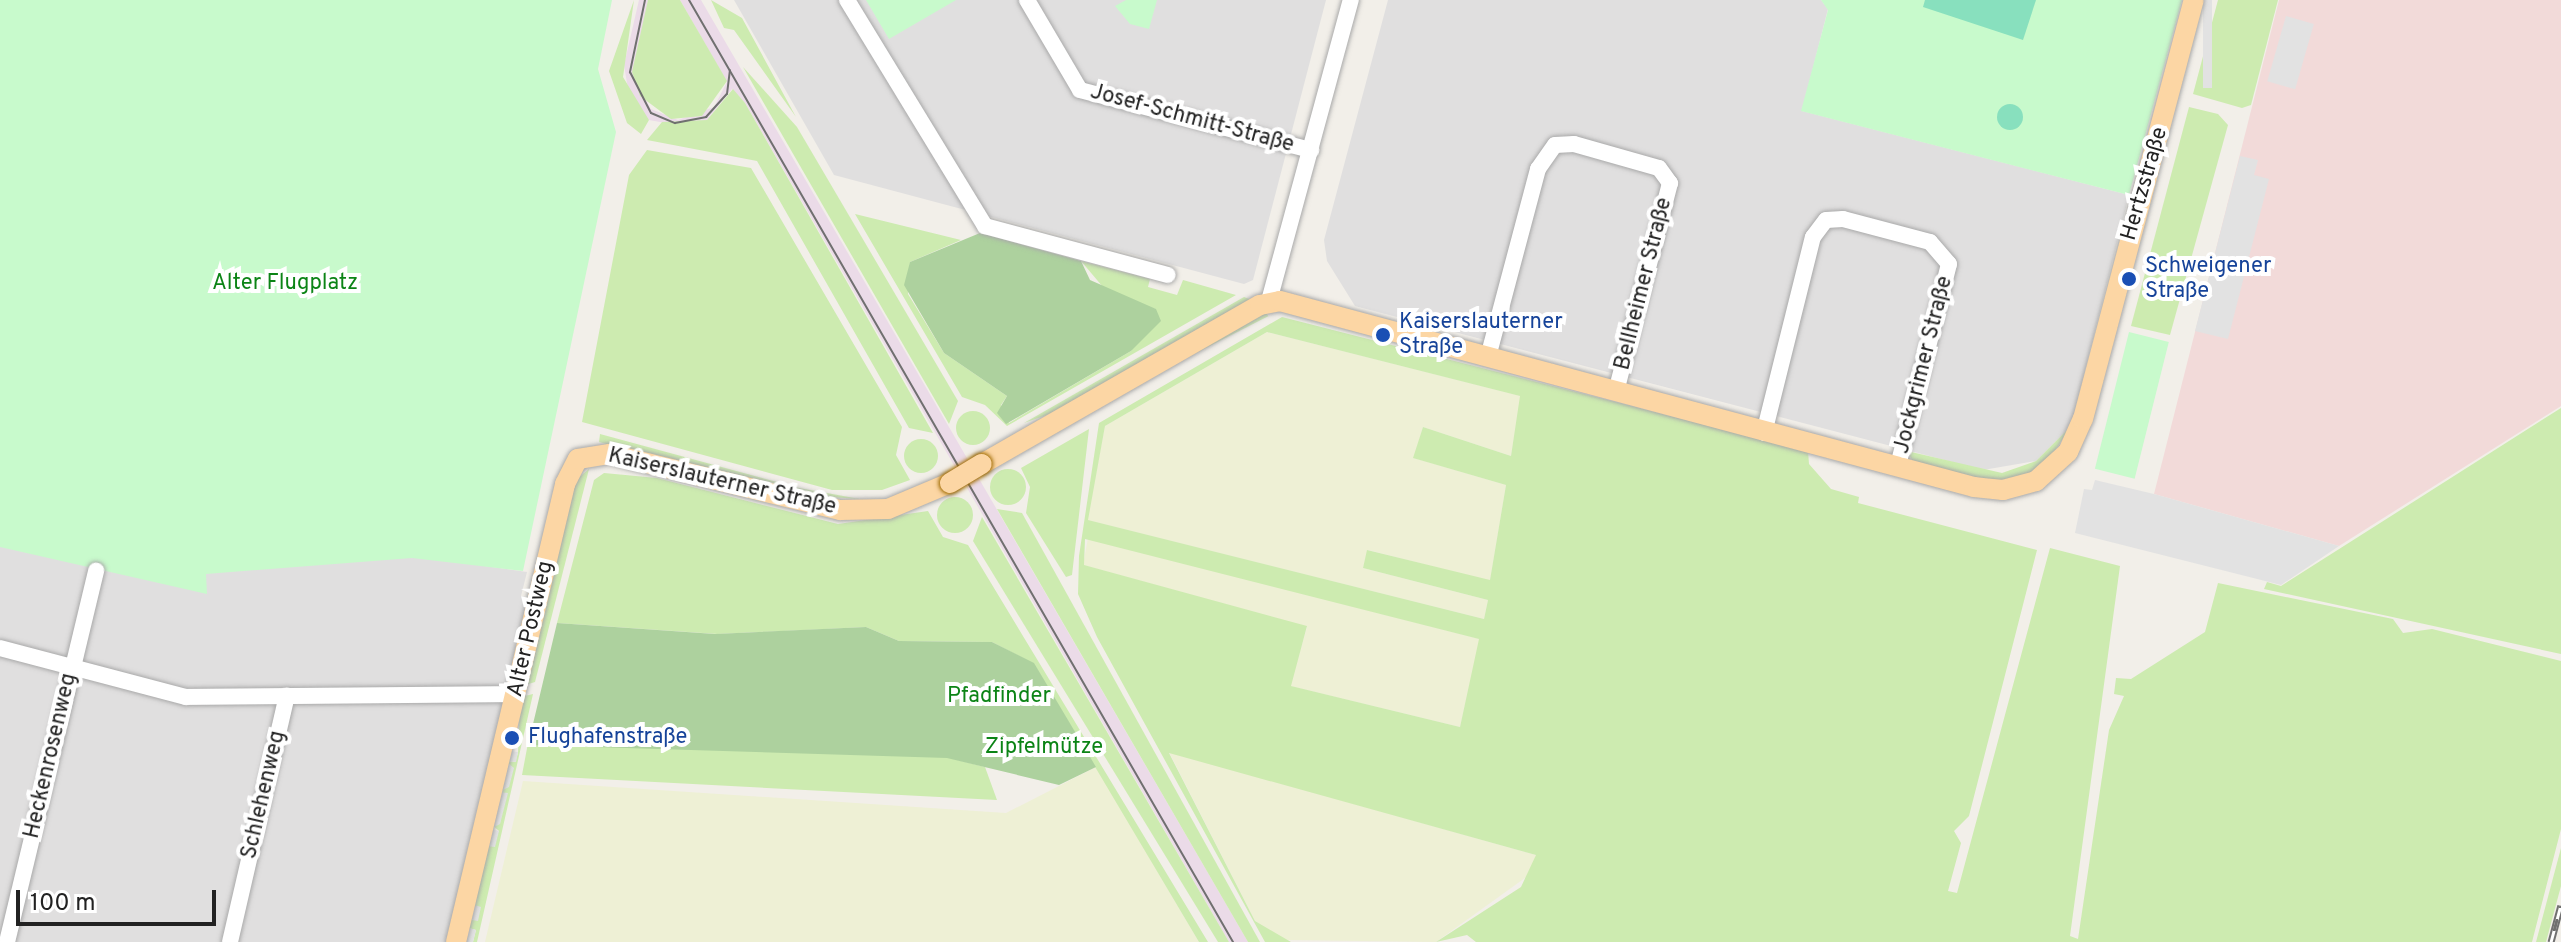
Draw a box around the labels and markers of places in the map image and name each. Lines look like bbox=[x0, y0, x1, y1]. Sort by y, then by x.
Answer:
place label: Schweigener Straße bbox=[2145, 253, 2272, 304]
marker: Schweigener Straße bbox=[2120, 270, 2138, 288]
place label: Kaiserslauterner Straße bbox=[1399, 309, 1563, 360]
marker: Kaiserslauterner Straße bbox=[1374, 326, 1392, 344]
place label: Flughafenstraße bbox=[528, 725, 687, 751]
marker: Flughafenstraße bbox=[503, 729, 521, 747]

